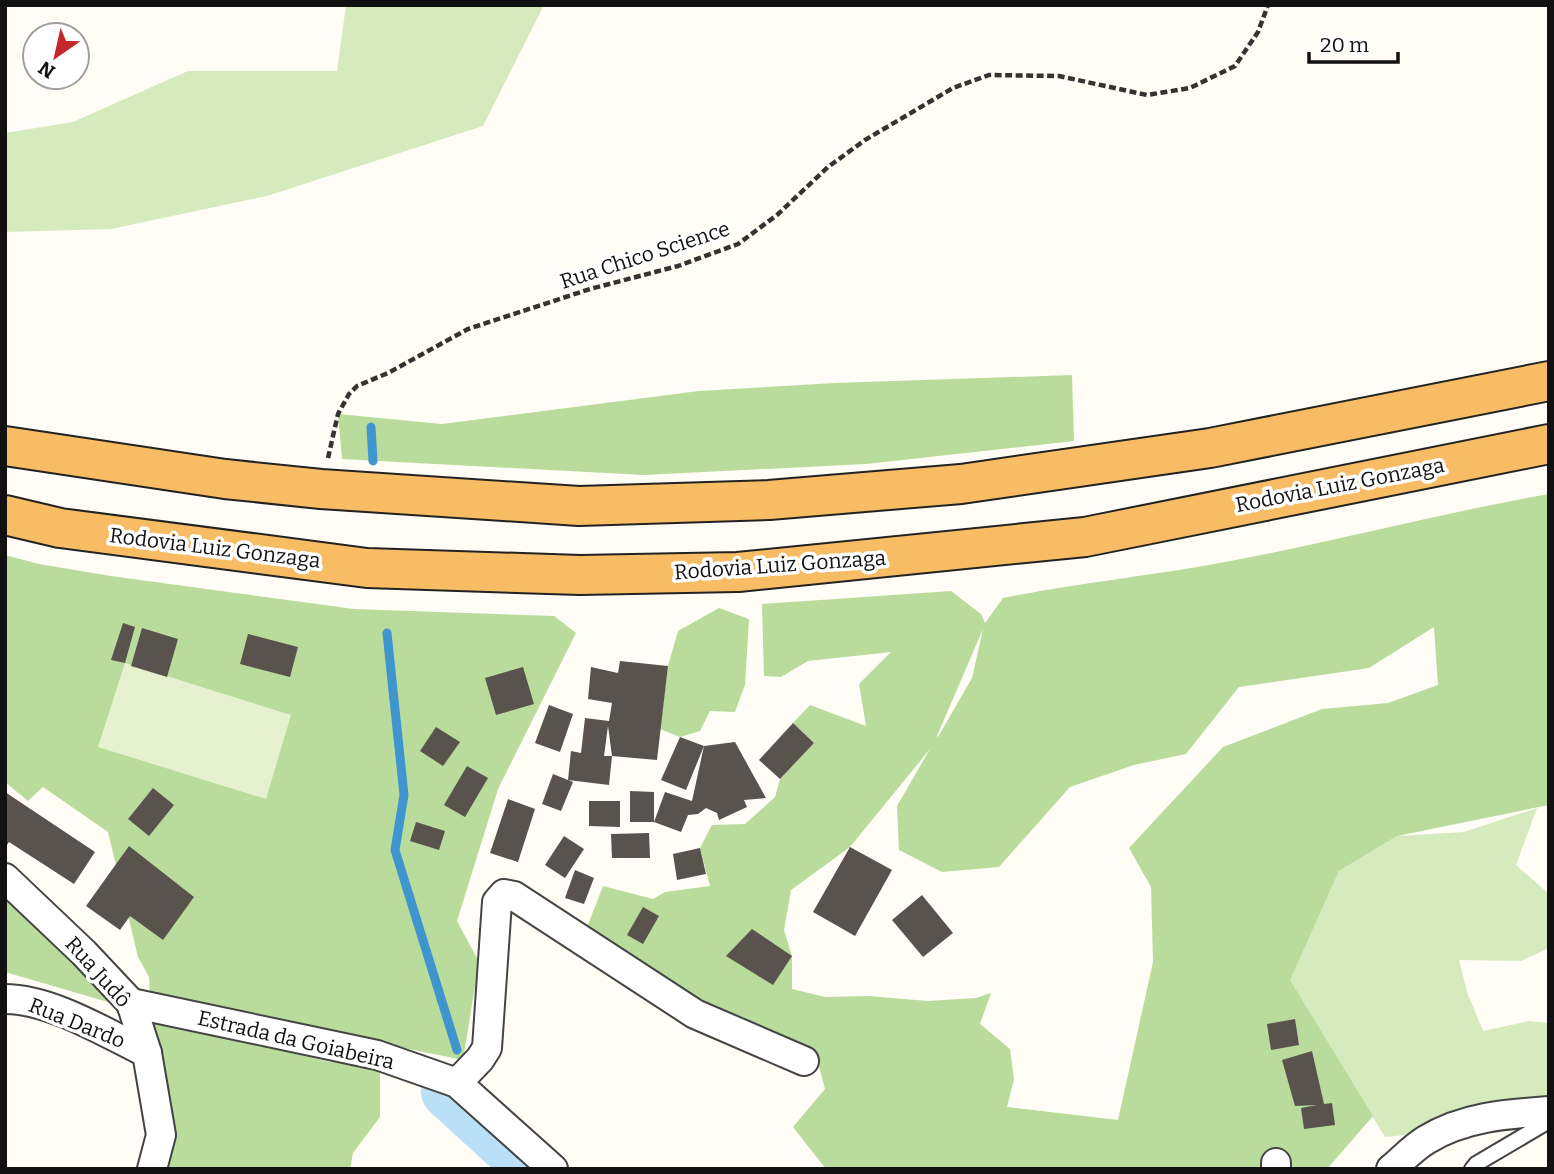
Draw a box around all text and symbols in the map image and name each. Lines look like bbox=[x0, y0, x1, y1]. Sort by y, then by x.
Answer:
north arrow bbox=[21, 21, 91, 91]
scale bar bbox=[1309, 21, 1398, 65]
text: 20 m bbox=[1320, 32, 1369, 58]
text: N bbox=[34, 56, 59, 83]
street label: Rua Chico Science bbox=[557, 215, 733, 295]
street label: Rodovia Luiz Gonzaga bbox=[1233, 452, 1447, 518]
street label: Rodovia Luiz Gonzaga bbox=[108, 522, 322, 574]
street label: Rodovia Luiz Gonzaga bbox=[673, 545, 887, 585]
street label: Rua Judô bbox=[59, 931, 137, 1013]
street label: Rua Dardo bbox=[25, 992, 129, 1054]
street label: Estrada da Goiabeira bbox=[195, 1005, 397, 1075]

